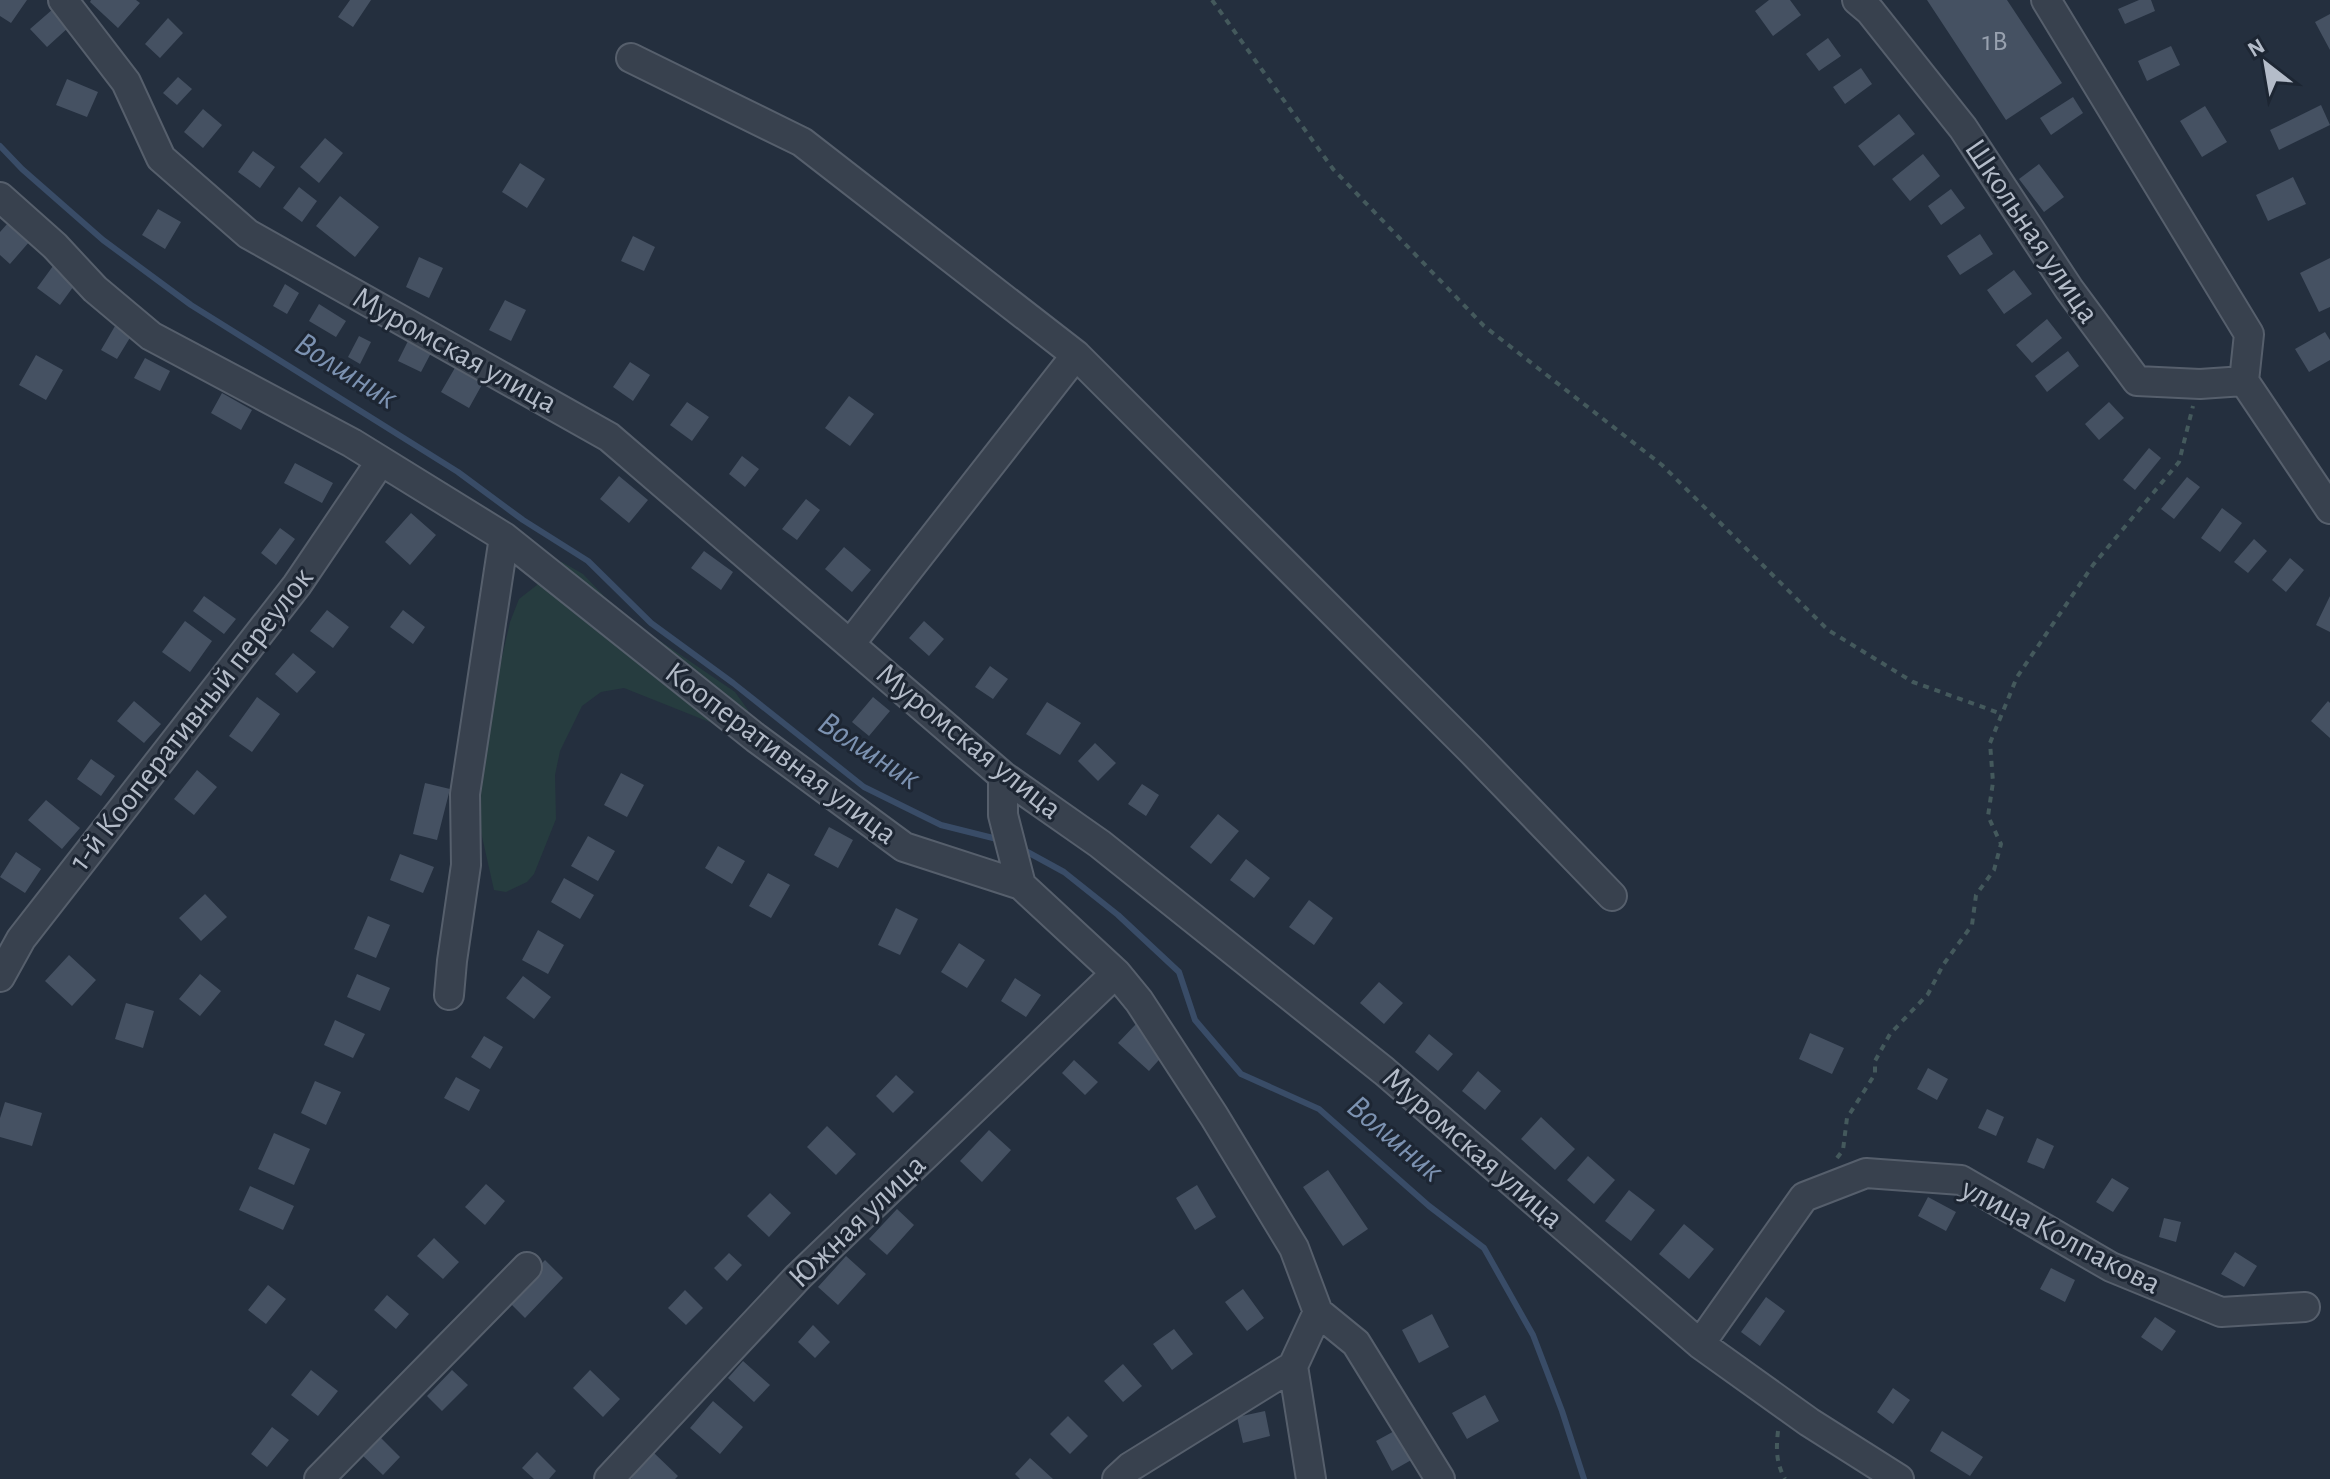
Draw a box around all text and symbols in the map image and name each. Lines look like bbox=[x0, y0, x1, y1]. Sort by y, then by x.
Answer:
north arrow bbox=[2226, 24, 2306, 104]
house number: 1В bbox=[1982, 28, 2008, 56]
text: N bbox=[2244, 34, 2268, 61]
street label: Школьная улица bbox=[1959, 133, 2105, 329]
street label: Муромская улица bbox=[348, 281, 562, 419]
water label: Волшник bbox=[289, 326, 404, 416]
street label: 1-й Кооперативный переулок bbox=[63, 561, 319, 876]
street label: Кооперативная улица bbox=[659, 656, 903, 850]
street label: Муромская улица bbox=[870, 657, 1068, 825]
water label: Волшник bbox=[812, 706, 927, 797]
street label: Муромская улица bbox=[1377, 1061, 1569, 1235]
water label: Волшник bbox=[1340, 1089, 1450, 1189]
street label: Южная улица bbox=[782, 1148, 932, 1294]
street label: улица Колпакова bbox=[1955, 1172, 2166, 1300]

